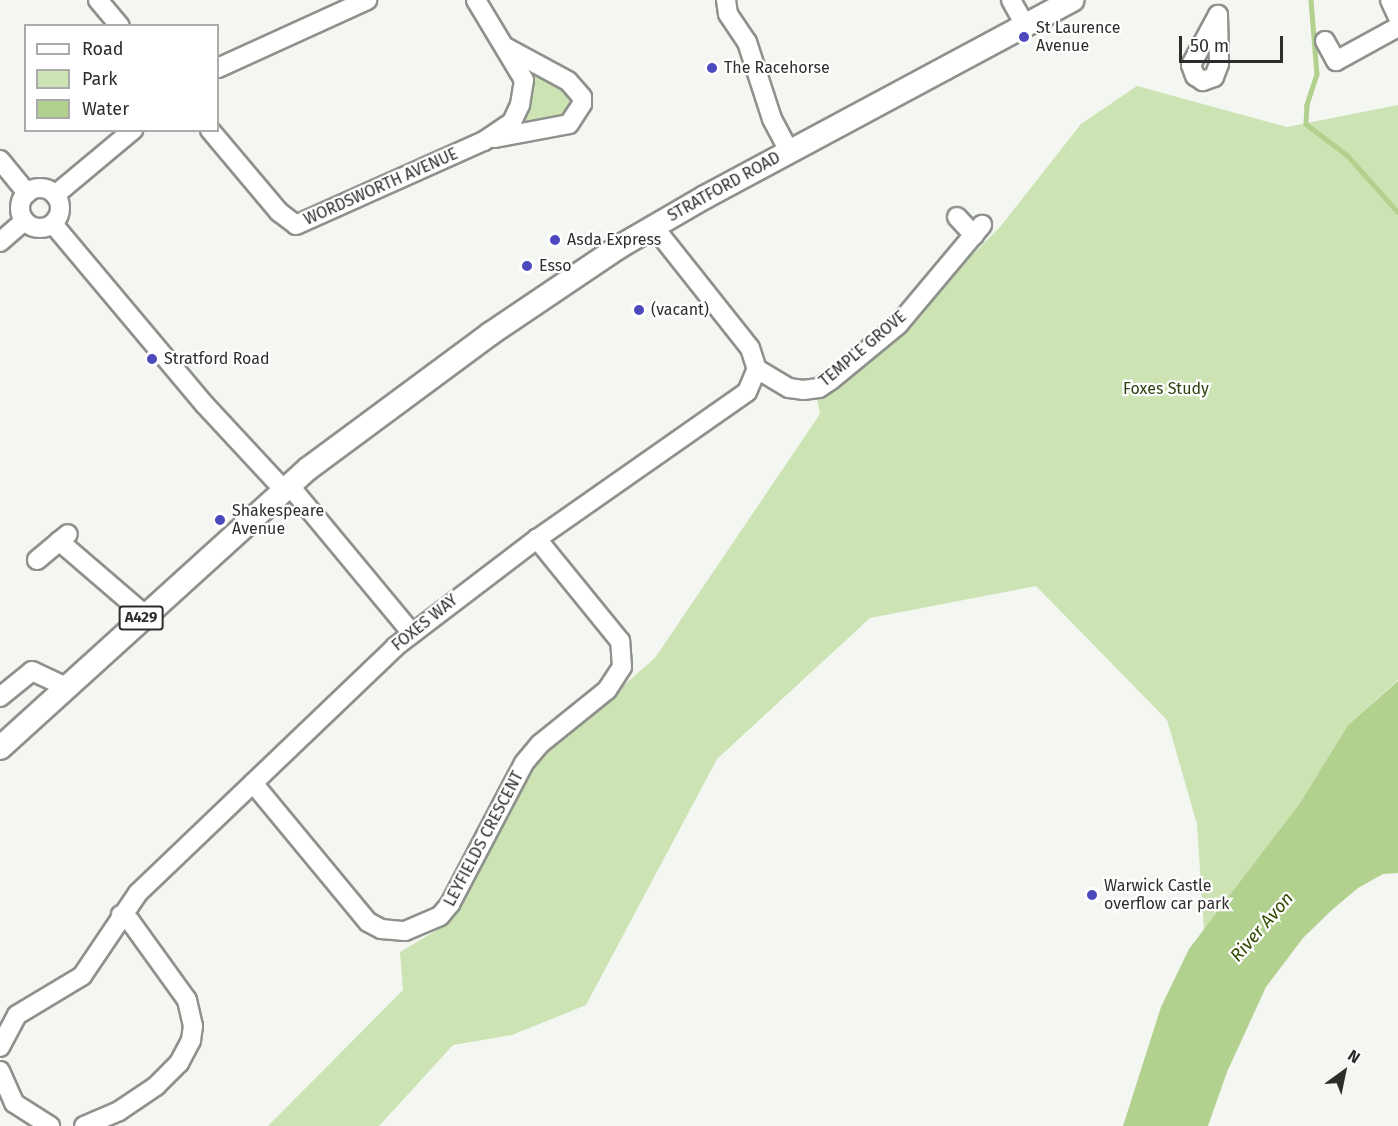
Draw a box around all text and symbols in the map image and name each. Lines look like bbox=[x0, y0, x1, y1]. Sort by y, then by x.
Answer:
place label: St Laurence Avenue bbox=[1036, 18, 1120, 56]
legend bbox=[24, 24, 219, 132]
scale bar bbox=[1182, 24, 1286, 62]
marker: St Laurence Avenue bbox=[1017, 30, 1031, 44]
text: 50 m bbox=[1190, 35, 1229, 57]
text: Road bbox=[82, 38, 124, 60]
place label: The Racehorse bbox=[724, 58, 830, 78]
marker: The Racehorse bbox=[705, 61, 719, 75]
text: Park bbox=[82, 68, 117, 90]
text: Water bbox=[82, 98, 129, 120]
street label: WORDSWORTH AVENUE bbox=[301, 144, 461, 230]
street label: STRATFORD ROAD bbox=[664, 148, 784, 226]
place label: Asda Express bbox=[567, 230, 661, 250]
marker: Asda Express bbox=[548, 233, 562, 247]
place label: Esso bbox=[539, 256, 572, 276]
marker: Esso bbox=[520, 259, 534, 273]
place label: (vacant) bbox=[651, 300, 709, 320]
marker: (vacant) bbox=[632, 303, 646, 317]
street label: TEMPLE GROVE bbox=[816, 307, 910, 391]
place label: Stratford Road bbox=[164, 349, 270, 369]
marker: Stratford Road bbox=[145, 352, 159, 366]
park label: Foxes Study bbox=[1123, 379, 1209, 399]
place label: Shakespeare Avenue bbox=[232, 501, 324, 539]
marker: Shakespeare Avenue bbox=[213, 513, 227, 527]
street label: FOXES WAY bbox=[388, 591, 462, 655]
road number: A429 bbox=[118, 606, 164, 630]
street label: LEYFIELDS CRESCENT bbox=[440, 768, 528, 910]
place label: Warwick Castle overflow car park bbox=[1104, 876, 1229, 914]
marker: Warwick Castle overflow car park bbox=[1085, 888, 1099, 902]
water label: River Avon bbox=[1226, 888, 1298, 966]
north arrow bbox=[1314, 1042, 1374, 1102]
text: N bbox=[1344, 1046, 1364, 1067]

